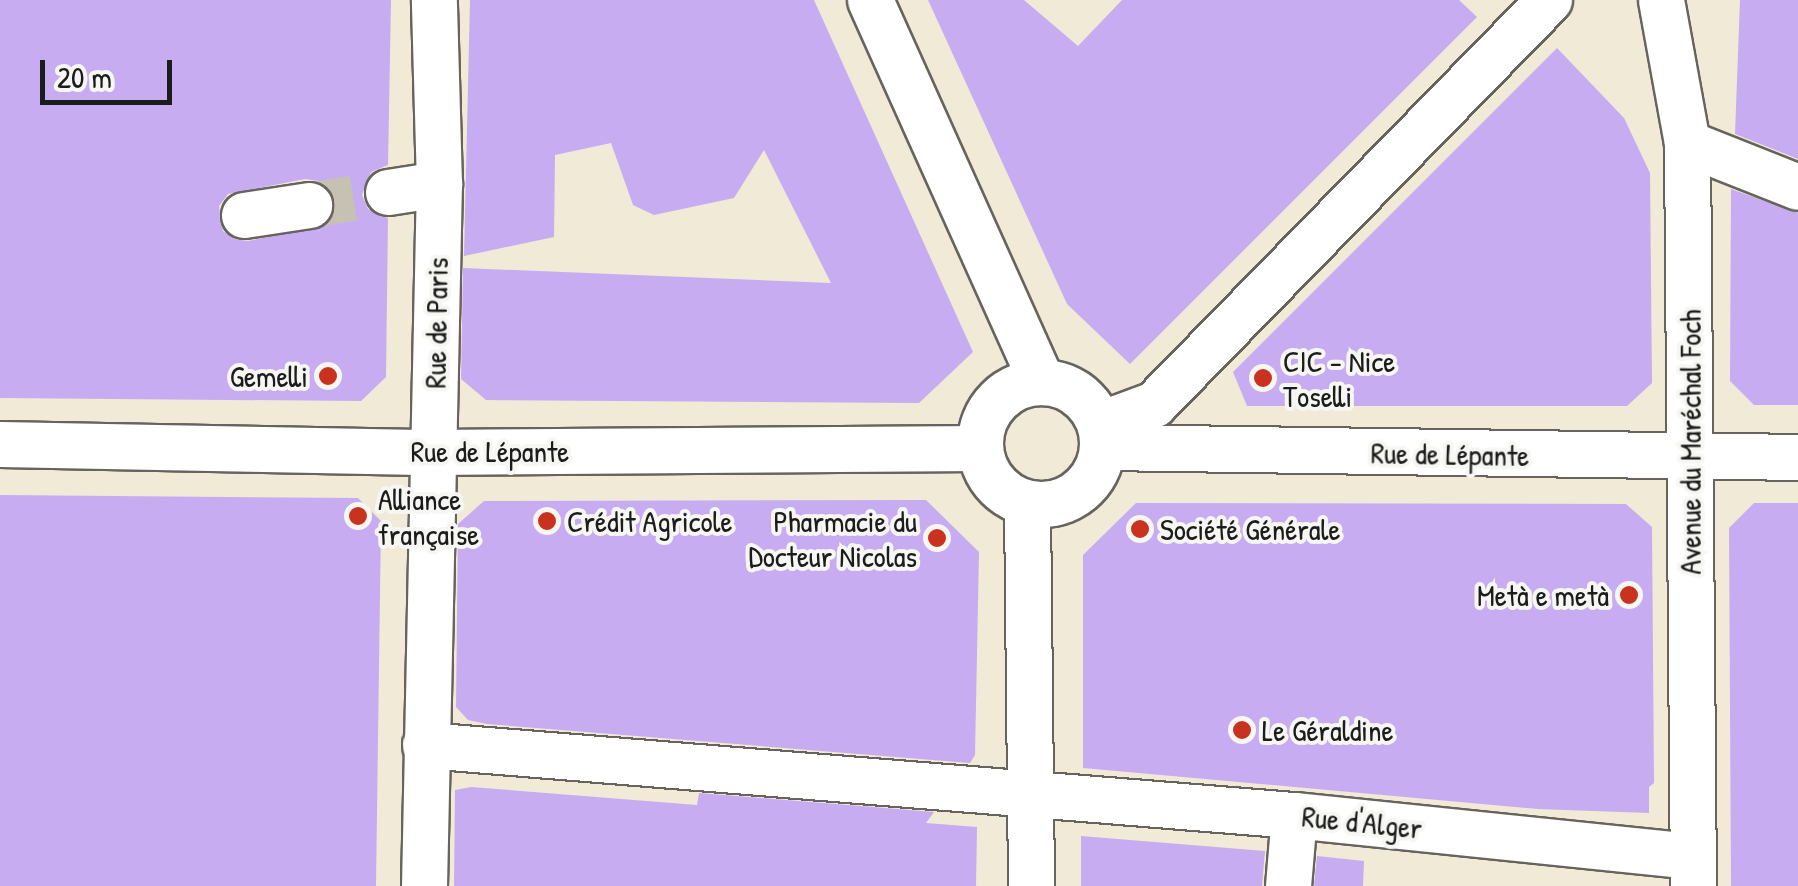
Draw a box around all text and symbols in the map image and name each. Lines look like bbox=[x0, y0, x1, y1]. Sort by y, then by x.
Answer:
scale bar bbox=[45, 40, 178, 102]
text: 20 m bbox=[57, 57, 112, 97]
street label: Rue de Paris bbox=[417, 257, 455, 389]
street label: Avenue du Maréchal Foch bbox=[1672, 309, 1708, 575]
place label: CIC - Nice Toselli bbox=[1283, 343, 1395, 414]
place label: Gemelli bbox=[230, 358, 308, 394]
marker: Gemelli bbox=[317, 365, 339, 387]
marker: CIC - Nice Toselli bbox=[1252, 367, 1274, 389]
street label: Rue de Lépante bbox=[411, 433, 569, 469]
street label: Rue de Lépante bbox=[1370, 435, 1530, 473]
place label: Alliance française bbox=[378, 481, 479, 552]
place label: Crédit Agricole bbox=[567, 503, 732, 539]
place label: Pharmacie du Docteur Nicolas bbox=[749, 503, 917, 574]
marker: Alliance française bbox=[347, 505, 369, 527]
marker: Crédit Agricole bbox=[536, 510, 558, 532]
place label: Société Générale bbox=[1160, 511, 1340, 547]
marker: Société Générale bbox=[1129, 518, 1151, 540]
marker: Pharmacie du Docteur Nicolas bbox=[926, 527, 948, 549]
place label: Metà e metà bbox=[1477, 577, 1609, 613]
marker: Metà e metà bbox=[1618, 584, 1640, 606]
place label: Le Géraldine bbox=[1262, 712, 1394, 748]
marker: Le Géraldine bbox=[1231, 719, 1253, 741]
street label: Rue d'Alger bbox=[1300, 798, 1424, 846]

